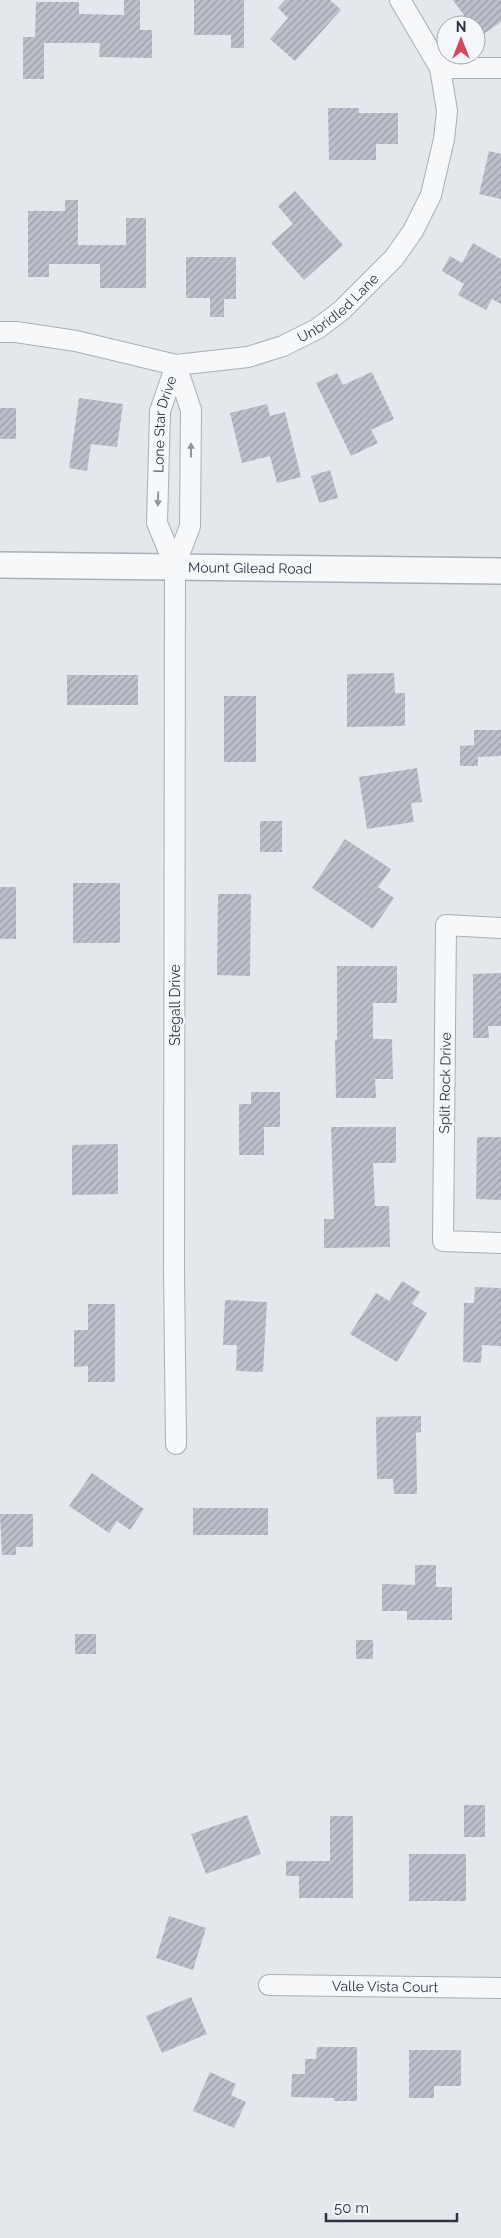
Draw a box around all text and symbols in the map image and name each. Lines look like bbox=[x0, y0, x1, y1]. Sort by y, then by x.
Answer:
north arrow bbox=[436, 15, 486, 65]
text: N bbox=[456, 19, 466, 35]
street label: Unbridled Lane bbox=[295, 270, 382, 346]
street label: Lone Star Drive bbox=[150, 374, 180, 473]
one-way arrow bbox=[187, 442, 195, 458]
one-way arrow bbox=[153, 491, 161, 507]
street label: Mount Gilead Road bbox=[188, 559, 312, 577]
street label: Stegall Drive bbox=[167, 964, 183, 1046]
street label: Split Rock Drive bbox=[436, 1032, 454, 1134]
street label: Valle Vista Court bbox=[332, 1978, 439, 1995]
scale bar bbox=[326, 2190, 457, 2222]
text: 50 m bbox=[334, 2199, 369, 2217]

